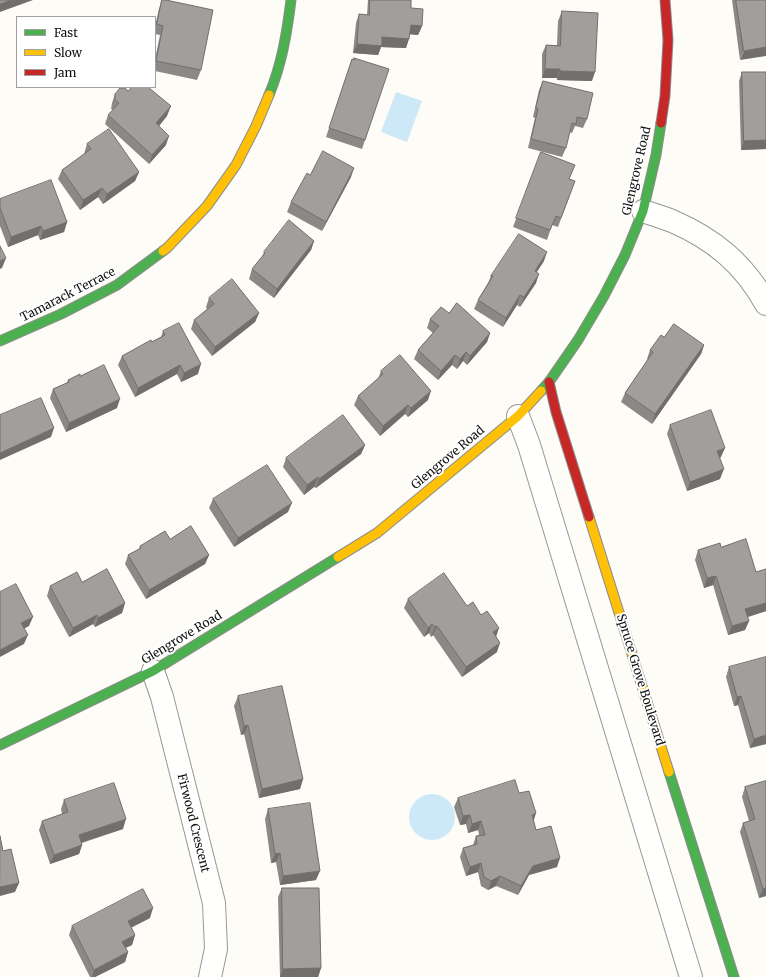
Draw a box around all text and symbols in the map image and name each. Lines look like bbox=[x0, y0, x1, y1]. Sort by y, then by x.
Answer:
legend bbox=[16, 16, 156, 88]
text: Fast bbox=[54, 25, 78, 40]
text: Slow bbox=[54, 45, 82, 60]
text: Jam bbox=[54, 65, 76, 80]
street label: Glengrove Road bbox=[620, 125, 654, 217]
street label: Tamarack Terrace bbox=[18, 265, 118, 325]
street label: Glengrove Road bbox=[409, 423, 487, 493]
street label: Glengrove Road bbox=[139, 608, 225, 668]
street label: Spruce Grove Boulevard bbox=[613, 612, 667, 748]
street label: Firwood Crescent bbox=[174, 772, 212, 874]

